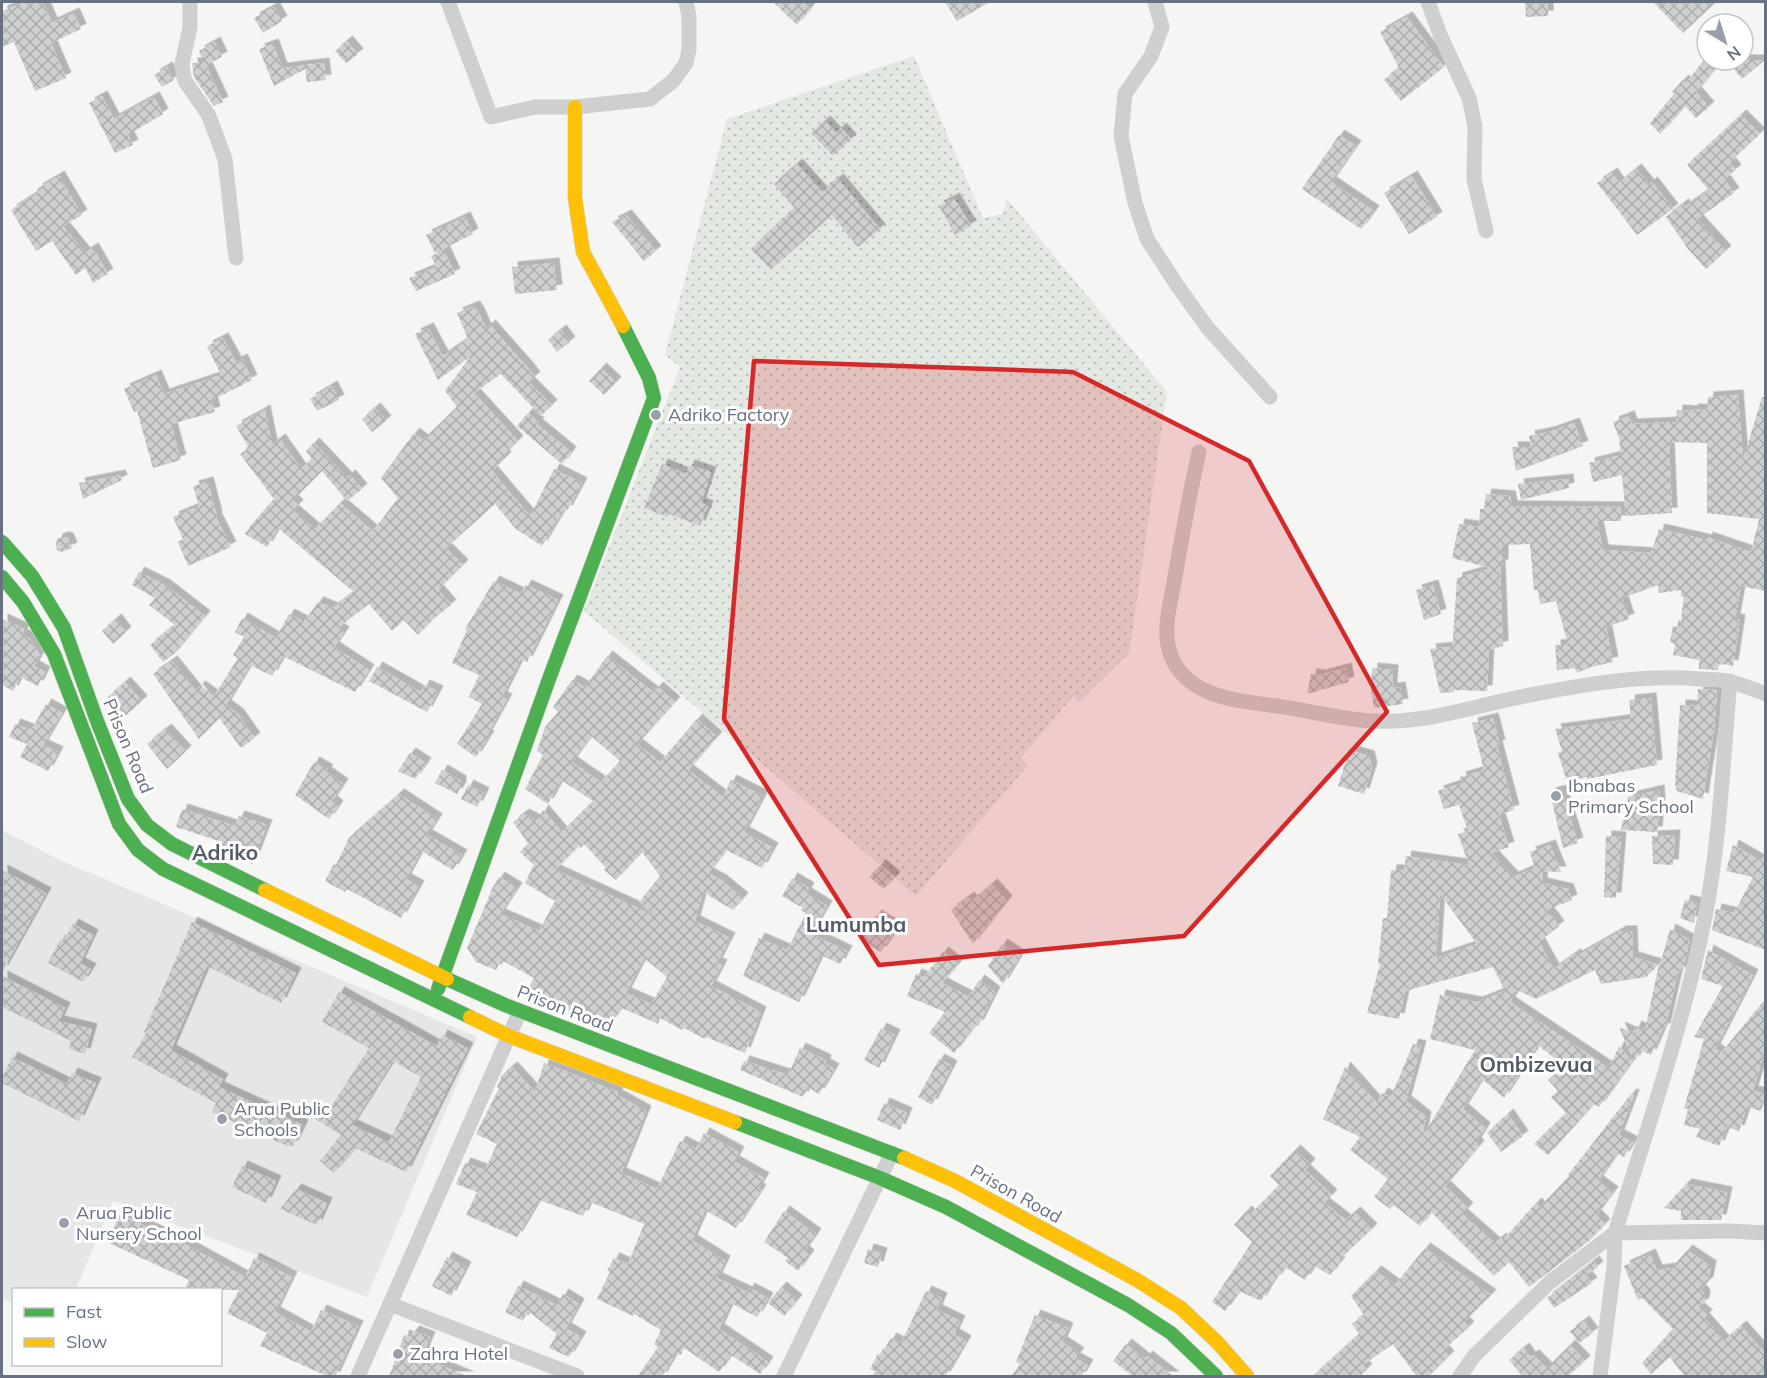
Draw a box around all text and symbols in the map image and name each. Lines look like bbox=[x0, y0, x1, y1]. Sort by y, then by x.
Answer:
north arrow bbox=[1695, 12, 1755, 72]
text: N bbox=[1723, 42, 1745, 65]
place label: Adriko Factory bbox=[668, 403, 790, 426]
marker: Adriko Factory bbox=[649, 408, 663, 422]
street label: Prison Road bbox=[98, 695, 159, 797]
place label: Ibnabas Primary School bbox=[1568, 774, 1694, 818]
marker: Ibnabas Primary School bbox=[1549, 789, 1563, 803]
district label: Adriko bbox=[192, 839, 258, 865]
district label: Lumumba bbox=[806, 911, 906, 937]
street label: Prison Road bbox=[514, 980, 616, 1037]
district label: Ombizevua bbox=[1479, 1051, 1593, 1077]
place label: Arua Public Schools bbox=[234, 1097, 330, 1141]
marker: Arua Public Schools bbox=[215, 1112, 229, 1126]
street label: Prison Road bbox=[967, 1159, 1066, 1228]
place label: Arua Public Nursery School bbox=[76, 1201, 202, 1245]
marker: Arua Public Nursery School bbox=[57, 1216, 71, 1230]
legend bbox=[12, 1288, 222, 1366]
text: Fast bbox=[66, 1300, 102, 1323]
text: Slow bbox=[66, 1330, 108, 1353]
place label: Zahra Hotel bbox=[410, 1342, 508, 1365]
marker: Zahra Hotel bbox=[391, 1347, 405, 1361]

